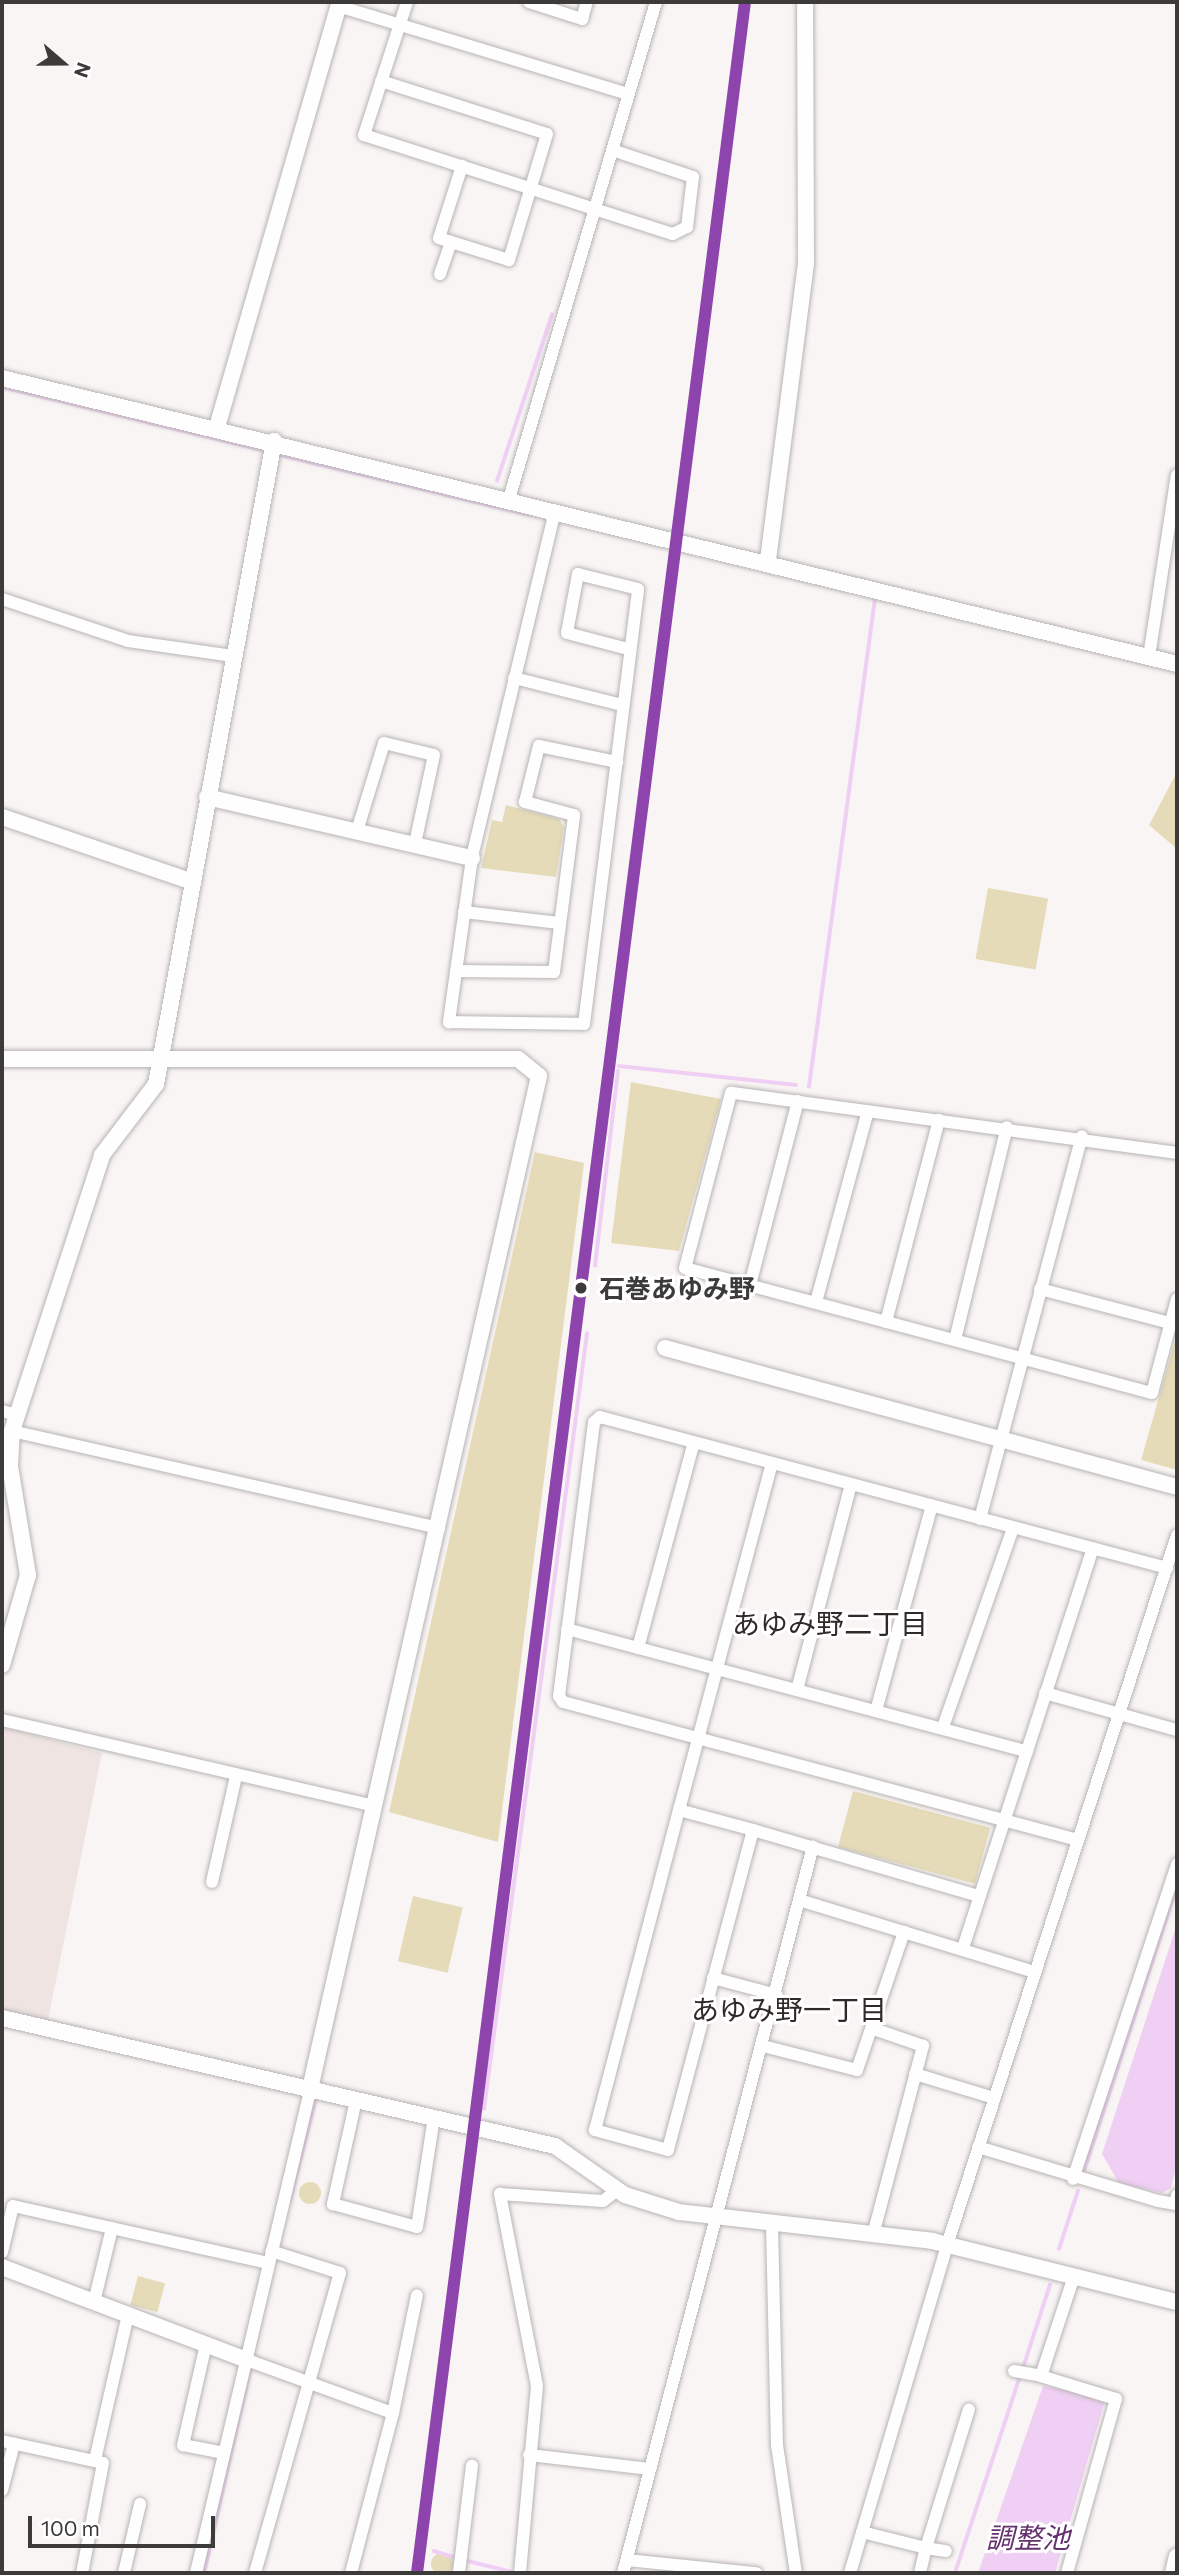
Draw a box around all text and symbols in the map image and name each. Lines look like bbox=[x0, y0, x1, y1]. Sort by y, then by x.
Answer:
north arrow bbox=[28, 28, 98, 98]
text: N bbox=[70, 60, 96, 81]
place label: 石巻あゆみ野 bbox=[599, 1272, 755, 1304]
marker: 石巻あゆみ野 bbox=[569, 1276, 593, 1300]
district label: あゆみ野二丁目 bbox=[732, 1606, 928, 1640]
district label: あゆみ野一丁目 bbox=[691, 1992, 887, 2026]
scale bar bbox=[32, 2502, 219, 2546]
text: 100 m bbox=[41, 2515, 100, 2540]
water label: 調整池 bbox=[986, 2520, 1070, 2554]

